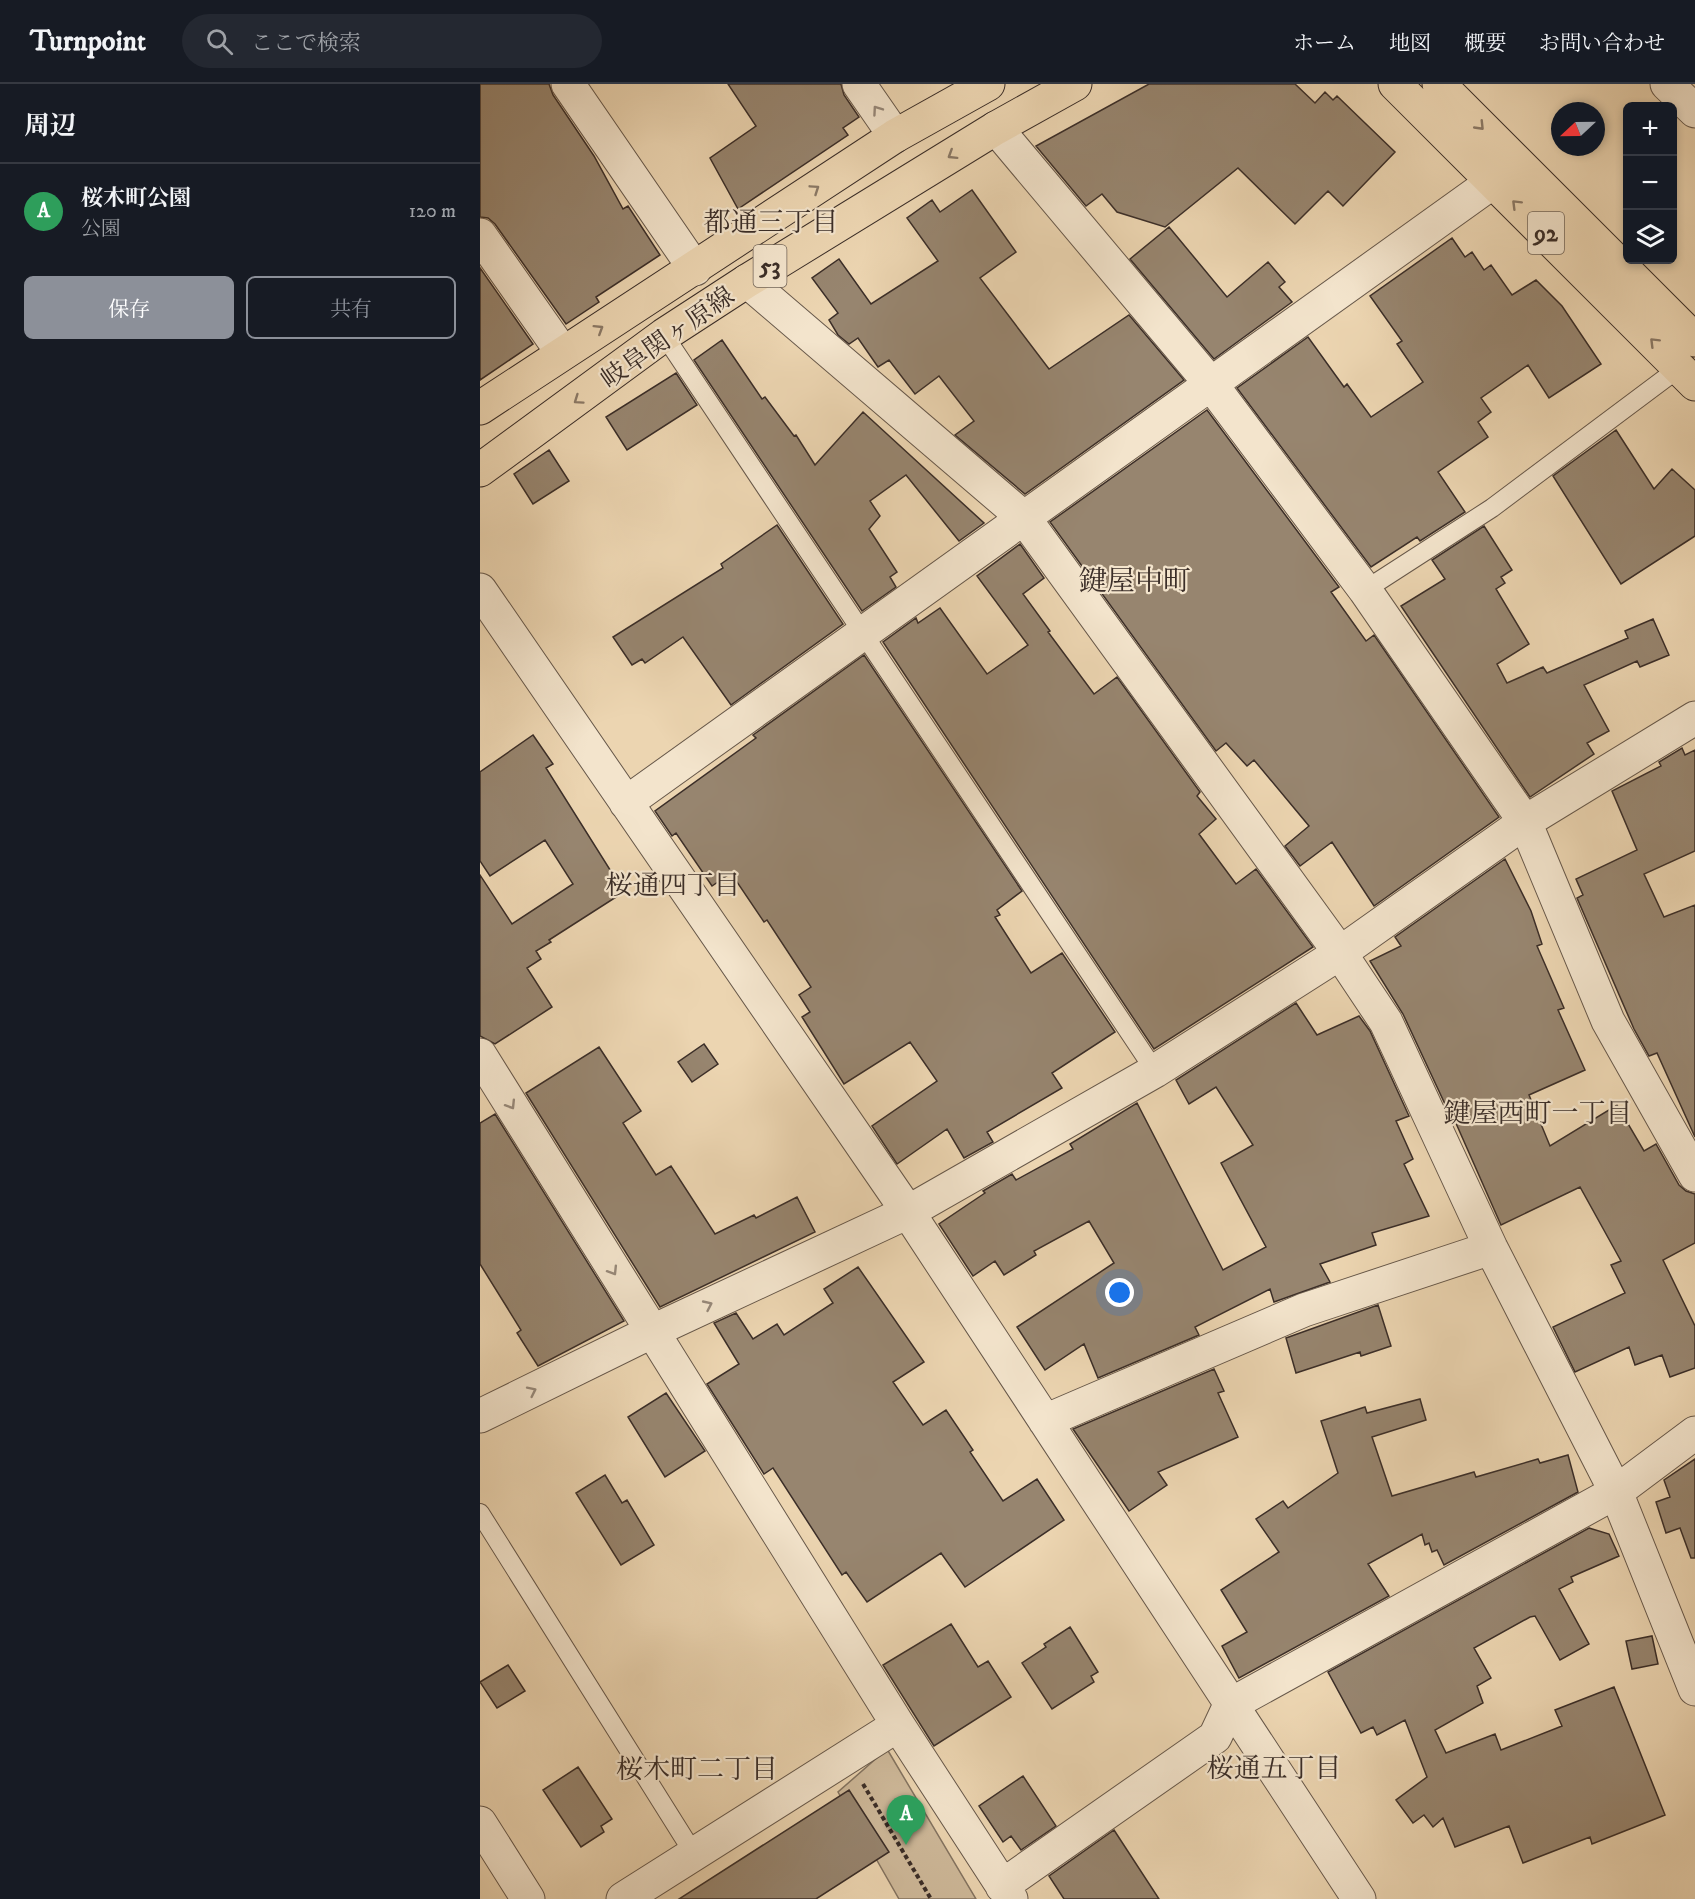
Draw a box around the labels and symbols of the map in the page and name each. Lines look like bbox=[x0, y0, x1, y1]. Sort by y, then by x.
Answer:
north arrow bbox=[1551, 102, 1605, 156]
one-way arrow bbox=[873, 106, 884, 117]
one-way arrow bbox=[1473, 118, 1484, 129]
one-way arrow bbox=[948, 148, 958, 160]
one-way arrow bbox=[809, 185, 820, 196]
one-way arrow bbox=[1513, 200, 1523, 211]
district label: 都通三丁目 bbox=[704, 206, 839, 240]
road number: 92 bbox=[1528, 212, 1564, 254]
road number: 53 bbox=[754, 245, 786, 287]
street label: 岐阜関ヶ原線 bbox=[594, 280, 741, 396]
one-way arrow bbox=[593, 324, 603, 336]
one-way arrow bbox=[1650, 339, 1661, 350]
one-way arrow bbox=[574, 393, 585, 404]
district label: 鍵屋中町 bbox=[1079, 564, 1191, 599]
district label: 桜通四丁目 bbox=[606, 869, 741, 903]
district label: 鍵屋西町一丁目 bbox=[1444, 1097, 1633, 1131]
one-way arrow bbox=[503, 1099, 515, 1109]
one-way arrow bbox=[606, 1264, 617, 1275]
your location bbox=[1105, 1278, 1134, 1307]
one-way arrow bbox=[701, 1301, 712, 1313]
one-way arrow bbox=[526, 1386, 537, 1398]
district label: 桜通五丁目 bbox=[1207, 1752, 1342, 1786]
district label: 桜木町二丁目 bbox=[616, 1753, 778, 1787]
pin: A bbox=[886, 1796, 926, 1845]

